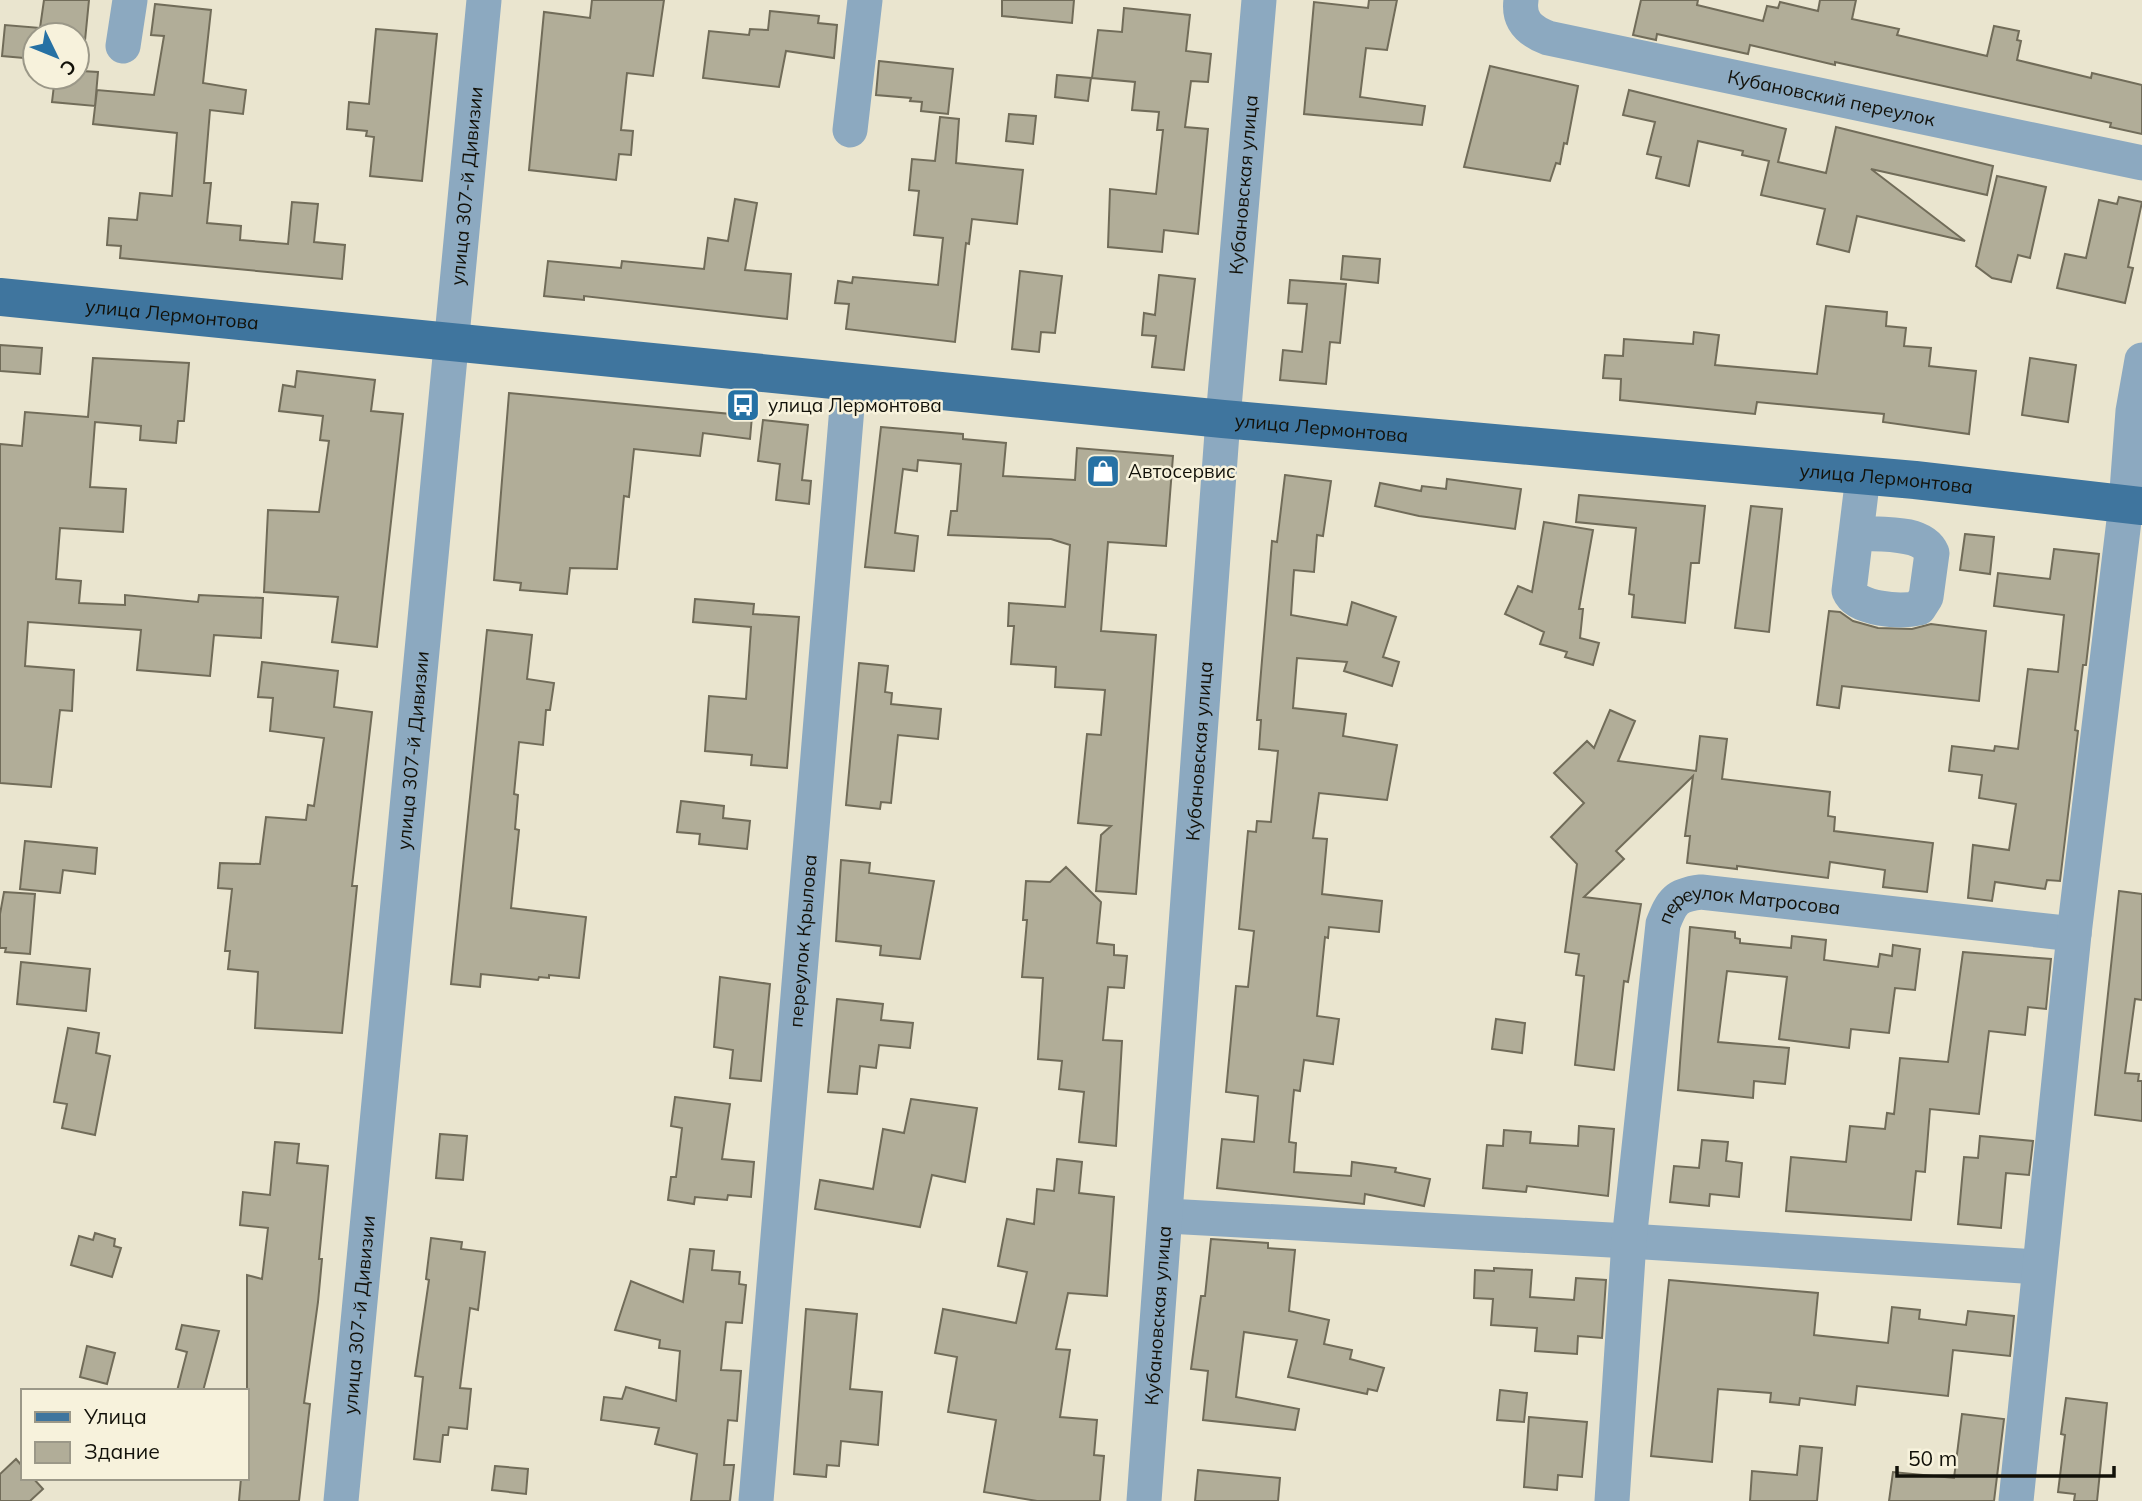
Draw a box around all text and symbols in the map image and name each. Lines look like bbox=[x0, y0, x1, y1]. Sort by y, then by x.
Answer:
north arrow bbox=[21, 21, 91, 91]
text: С bbox=[55, 55, 82, 81]
street label: Кубановский переулок bbox=[1726, 64, 1938, 131]
street label: улица 307-й Дивизии bbox=[445, 85, 488, 287]
street label: Кубановская улица bbox=[1223, 94, 1263, 276]
street label: улица Лермонтова bbox=[84, 294, 260, 335]
bus stop icon: улица Лермонтова bbox=[724, 386, 762, 424]
place label: улица Лермонтова bbox=[768, 393, 942, 417]
street label: улица Лермонтова bbox=[1234, 408, 1409, 447]
shop icon: Автосервис bbox=[1084, 452, 1122, 490]
street label: улица Лермонтова bbox=[1799, 458, 1974, 499]
place label: Автосервис bbox=[1128, 459, 1236, 483]
street label: улица 307-й Дивизии bbox=[391, 650, 434, 851]
street label: Кубановская улица bbox=[1180, 660, 1217, 842]
street label: переулок Крылова bbox=[783, 853, 822, 1028]
street label: переулок Матросова bbox=[1652, 880, 1842, 927]
street label: улица 307-й Дивизии bbox=[337, 1214, 380, 1415]
street label: Кубановская улица bbox=[1139, 1225, 1176, 1406]
legend bbox=[21, 1389, 248, 1480]
text: Улица bbox=[83, 1403, 147, 1429]
scale bar bbox=[1897, 1434, 2114, 1478]
text: Здание bbox=[84, 1438, 160, 1464]
text: 50 m bbox=[1908, 1445, 1957, 1471]

